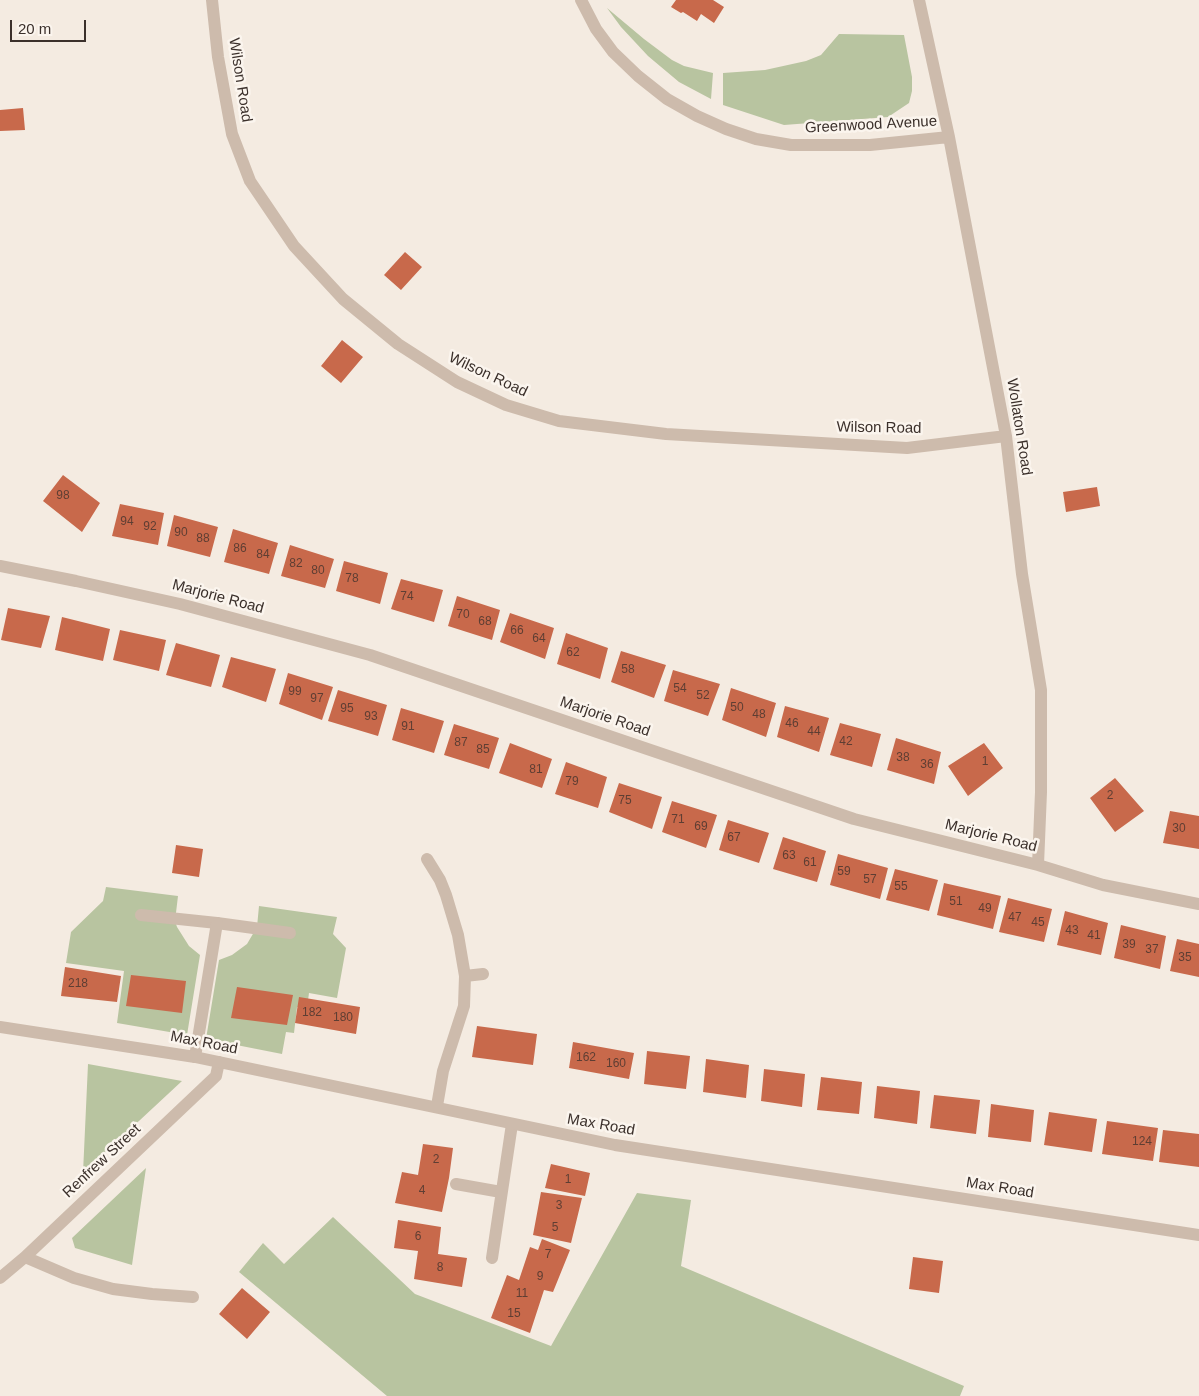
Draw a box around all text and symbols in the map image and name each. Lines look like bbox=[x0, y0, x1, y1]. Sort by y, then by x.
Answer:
scale bar bbox=[12, 10, 89, 42]
text: 20 m bbox=[18, 20, 51, 37]
street label: Wilson Road bbox=[224, 37, 256, 123]
street label: Greenwood Avenue bbox=[804, 113, 938, 137]
street label: Wilson Road bbox=[446, 349, 530, 401]
street label: Wollaton Road bbox=[1002, 377, 1036, 477]
street label: Wilson Road bbox=[836, 418, 922, 438]
house number: 98 bbox=[56, 489, 70, 503]
house number: 94 bbox=[120, 515, 134, 529]
house number: 92 bbox=[143, 520, 157, 534]
house number: 90 bbox=[174, 526, 188, 540]
house number: 88 bbox=[196, 532, 210, 546]
house number: 86 bbox=[233, 542, 247, 556]
house number: 84 bbox=[256, 548, 270, 562]
house number: 82 bbox=[289, 557, 303, 571]
house number: 80 bbox=[311, 564, 325, 578]
house number: 78 bbox=[345, 572, 359, 586]
street label: Marjorie Road bbox=[170, 576, 266, 618]
house number: 74 bbox=[400, 590, 414, 604]
house number: 70 bbox=[456, 608, 470, 622]
house number: 68 bbox=[478, 615, 492, 629]
house number: 66 bbox=[510, 624, 524, 638]
house number: 64 bbox=[532, 632, 546, 646]
house number: 62 bbox=[566, 646, 580, 660]
house number: 58 bbox=[621, 663, 635, 677]
house number: 54 bbox=[673, 682, 687, 696]
house number: 99 bbox=[288, 685, 302, 699]
house number: 52 bbox=[696, 689, 710, 703]
house number: 97 bbox=[310, 692, 324, 706]
street label: Marjorie Road bbox=[558, 693, 652, 741]
house number: 50 bbox=[730, 701, 744, 715]
house number: 95 bbox=[340, 702, 354, 716]
house number: 48 bbox=[752, 708, 766, 722]
house number: 93 bbox=[364, 710, 378, 724]
house number: 46 bbox=[785, 717, 799, 731]
house number: 91 bbox=[401, 720, 415, 734]
house number: 44 bbox=[807, 725, 821, 739]
house number: 42 bbox=[839, 735, 853, 749]
house number: 87 bbox=[454, 736, 468, 750]
house number: 85 bbox=[476, 743, 490, 757]
house number: 38 bbox=[896, 751, 910, 765]
house number: 1 bbox=[982, 755, 988, 769]
house number: 36 bbox=[920, 758, 934, 772]
house number: 81 bbox=[529, 763, 543, 777]
house number: 79 bbox=[565, 775, 579, 789]
house number: 2 bbox=[1107, 789, 1113, 803]
house number: 75 bbox=[618, 794, 632, 808]
house number: 71 bbox=[671, 813, 685, 827]
street label: Marjorie Road bbox=[943, 816, 1039, 856]
house number: 69 bbox=[694, 820, 708, 834]
house number: 30 bbox=[1172, 822, 1186, 836]
house number: 67 bbox=[727, 831, 741, 845]
house number: 63 bbox=[782, 849, 796, 863]
house number: 61 bbox=[803, 856, 817, 870]
house number: 59 bbox=[837, 865, 851, 879]
house number: 57 bbox=[863, 873, 877, 887]
house number: 55 bbox=[894, 880, 908, 894]
house number: 51 bbox=[949, 895, 963, 909]
house number: 49 bbox=[978, 902, 992, 916]
house number: 47 bbox=[1008, 911, 1022, 925]
house number: 45 bbox=[1031, 916, 1045, 930]
house number: 43 bbox=[1065, 924, 1079, 938]
house number: 41 bbox=[1087, 929, 1101, 943]
house number: 39 bbox=[1122, 938, 1136, 952]
house number: 37 bbox=[1145, 943, 1159, 957]
house number: 35 bbox=[1178, 951, 1192, 965]
house number: 218 bbox=[68, 977, 88, 991]
house number: 182 bbox=[302, 1006, 322, 1020]
house number: 180 bbox=[333, 1011, 353, 1025]
street label: Max Road bbox=[169, 1028, 239, 1058]
house number: 162 bbox=[576, 1051, 596, 1065]
house number: 160 bbox=[606, 1057, 626, 1071]
street label: Max Road bbox=[566, 1110, 636, 1140]
street label: Renfrew Street bbox=[59, 1120, 145, 1202]
house number: 124 bbox=[1132, 1135, 1152, 1149]
house number: 2 bbox=[433, 1153, 439, 1167]
house number: 1 bbox=[565, 1173, 571, 1187]
street label: Max Road bbox=[965, 1174, 1035, 1202]
house number: 4 bbox=[419, 1184, 425, 1198]
house number: 3 bbox=[556, 1199, 562, 1213]
house number: 5 bbox=[552, 1221, 558, 1235]
house number: 6 bbox=[415, 1230, 421, 1244]
house number: 7 bbox=[545, 1248, 551, 1262]
house number: 8 bbox=[437, 1261, 443, 1275]
house number: 9 bbox=[537, 1270, 543, 1284]
house number: 11 bbox=[516, 1287, 528, 1301]
house number: 15 bbox=[507, 1307, 521, 1321]

